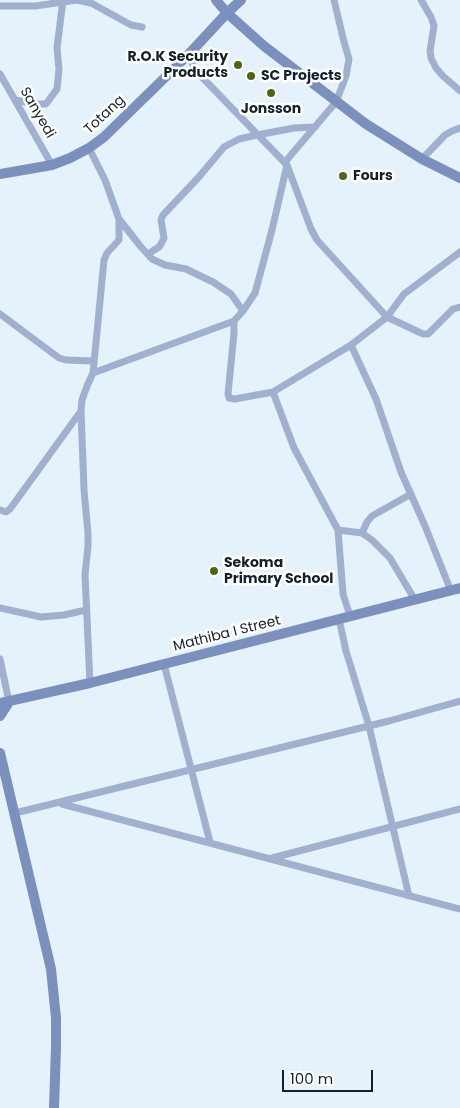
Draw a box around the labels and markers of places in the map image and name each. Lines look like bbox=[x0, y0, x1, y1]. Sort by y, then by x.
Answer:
place label: R.O.K Security Products bbox=[127, 49, 228, 82]
marker: R.O.K Security Products bbox=[232, 59, 244, 71]
place label: SC Projects bbox=[261, 68, 342, 84]
marker: SC Projects bbox=[245, 70, 257, 82]
marker: Jonsson bbox=[265, 87, 277, 99]
place label: Jonsson bbox=[241, 101, 301, 117]
place label: Fours bbox=[353, 168, 393, 184]
marker: Fours bbox=[337, 170, 349, 182]
place label: Sekoma Primary School bbox=[224, 555, 333, 588]
marker: Sekoma Primary School bbox=[208, 565, 220, 577]

